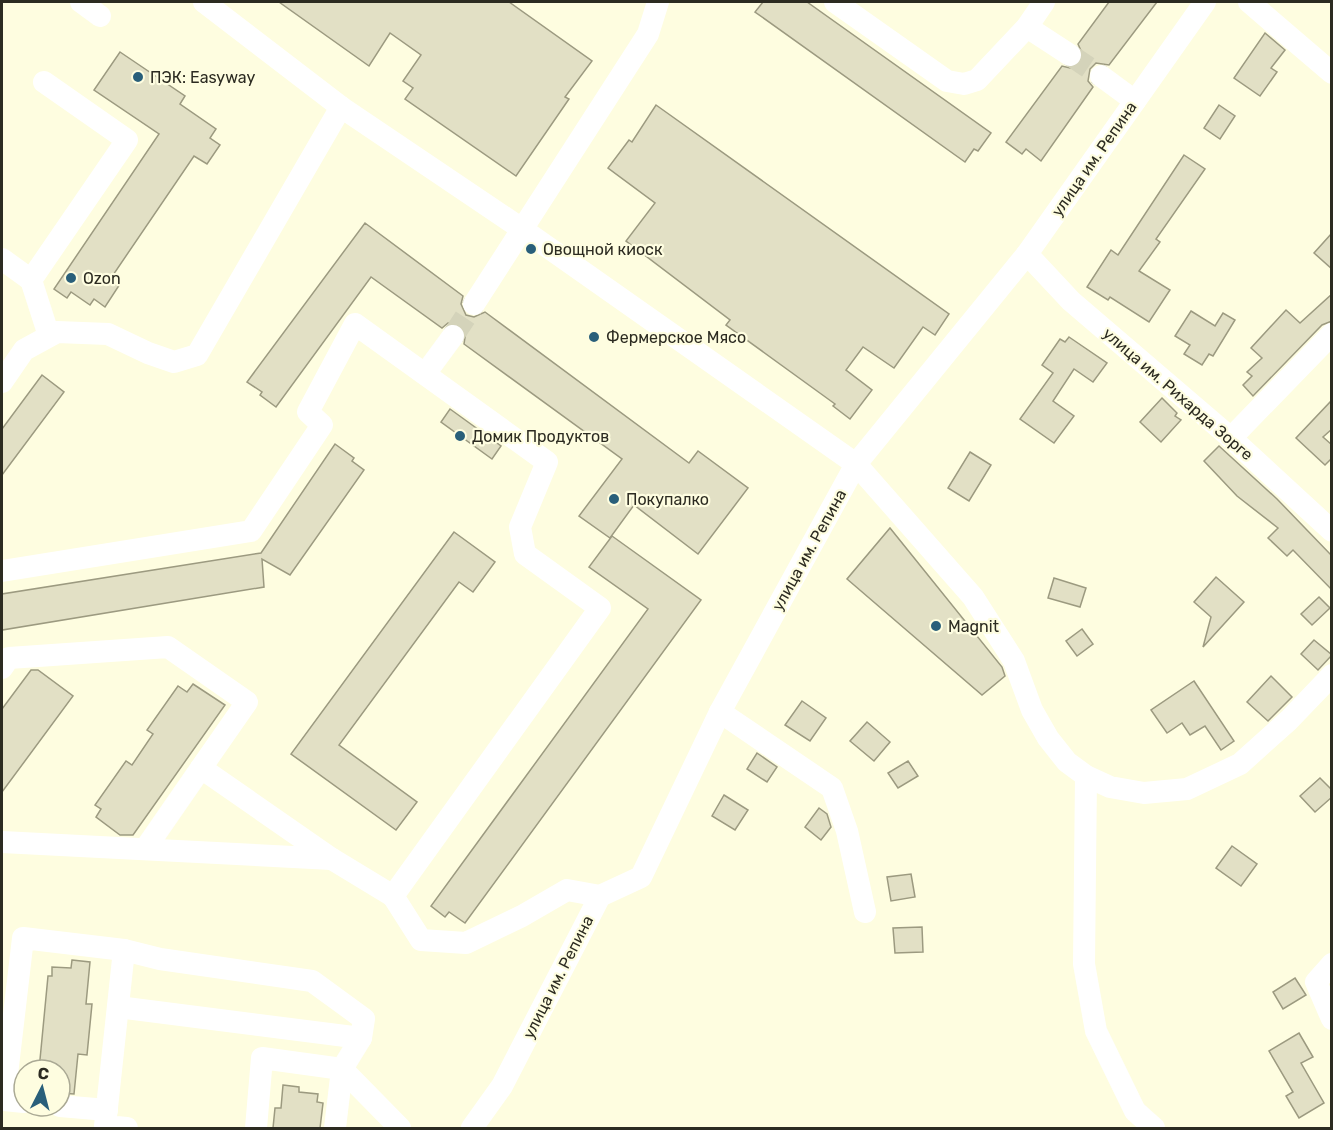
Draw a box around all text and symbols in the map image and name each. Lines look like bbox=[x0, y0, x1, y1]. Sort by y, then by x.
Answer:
place label: ПЭК: Easyway bbox=[150, 68, 255, 87]
marker: ПЭК: Easyway bbox=[131, 70, 145, 84]
street label: улица им. Репина bbox=[1047, 98, 1141, 220]
place label: Овощной киоск bbox=[543, 240, 663, 259]
marker: Овощной киоск bbox=[524, 242, 538, 256]
place label: Ozon bbox=[83, 269, 121, 288]
marker: Ozon bbox=[64, 271, 78, 285]
street label: улица им. Рихарда Зорге bbox=[1099, 324, 1257, 464]
place label: Фермерское Мясо bbox=[606, 328, 746, 347]
marker: Фермерское Мясо bbox=[587, 330, 601, 344]
place label: Домик Продуктов bbox=[472, 427, 609, 446]
marker: Домик Продуктов bbox=[453, 429, 467, 443]
street label: улица им. Репина bbox=[768, 486, 850, 614]
place label: Покупалко bbox=[626, 490, 709, 509]
marker: Покупалко bbox=[607, 492, 621, 506]
place label: Magnit bbox=[948, 617, 999, 636]
marker: Magnit bbox=[929, 619, 943, 633]
street label: улица им. Репина bbox=[519, 912, 597, 1042]
north arrow bbox=[12, 1058, 72, 1118]
text: С bbox=[37, 1064, 50, 1084]

